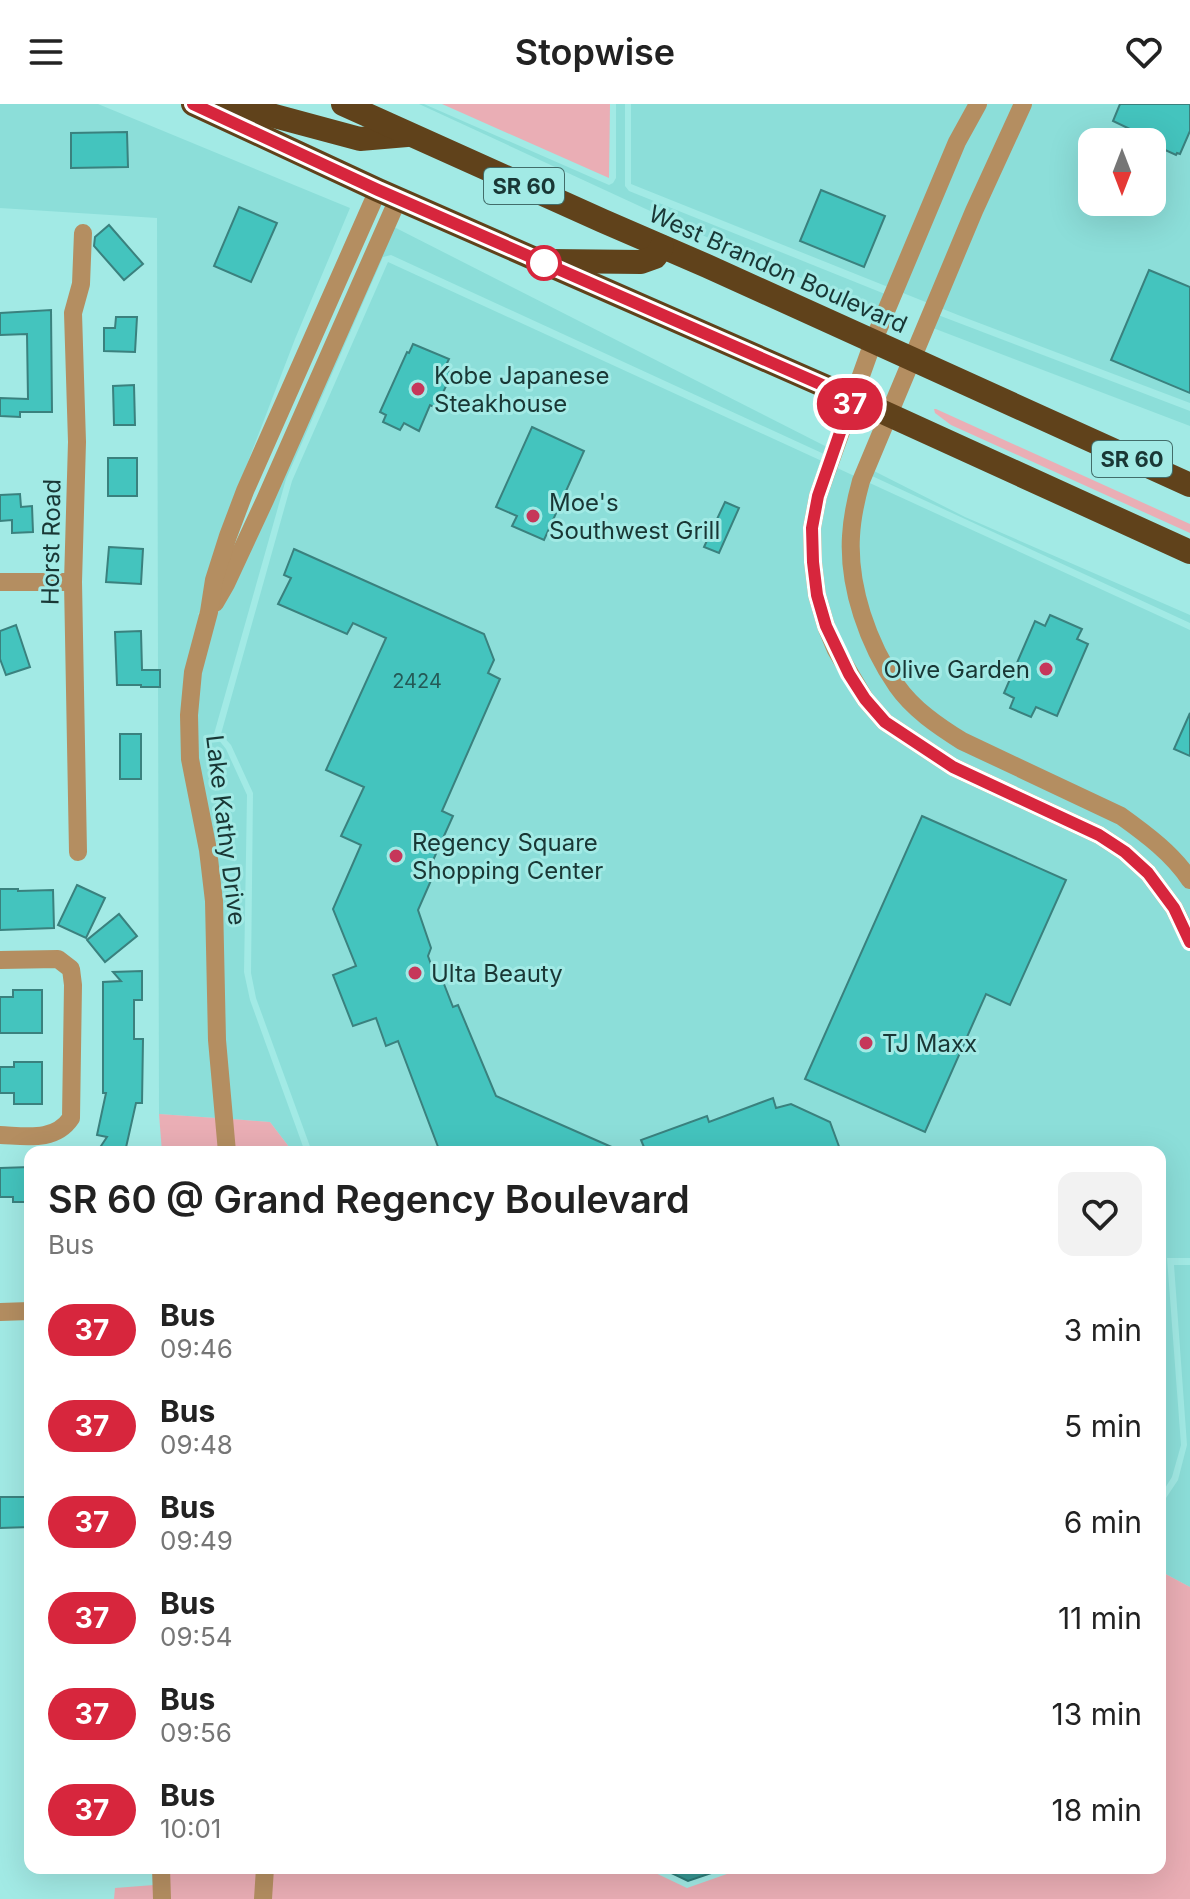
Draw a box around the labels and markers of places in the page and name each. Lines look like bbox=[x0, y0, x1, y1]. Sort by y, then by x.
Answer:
unlabelled marker bbox=[527, 246, 561, 280]
place label: Kobe Japanese Steakhouse bbox=[434, 361, 609, 418]
marker: Kobe Japanese Steakhouse bbox=[409, 380, 427, 398]
place label: Moe's Southwest Grill bbox=[549, 488, 720, 545]
marker: Moe's Southwest Grill bbox=[524, 507, 542, 525]
place label: Olive Garden bbox=[883, 655, 1030, 684]
marker: Olive Garden bbox=[1037, 660, 1055, 678]
place label: Regency Square Shopping Center bbox=[412, 828, 603, 885]
marker: Regency Square Shopping Center bbox=[387, 847, 405, 865]
place label: Ulta Beauty bbox=[431, 959, 563, 988]
marker: Ulta Beauty bbox=[406, 964, 424, 982]
place label: TJ Maxx bbox=[882, 1029, 977, 1058]
marker: TJ Maxx bbox=[857, 1034, 875, 1052]

